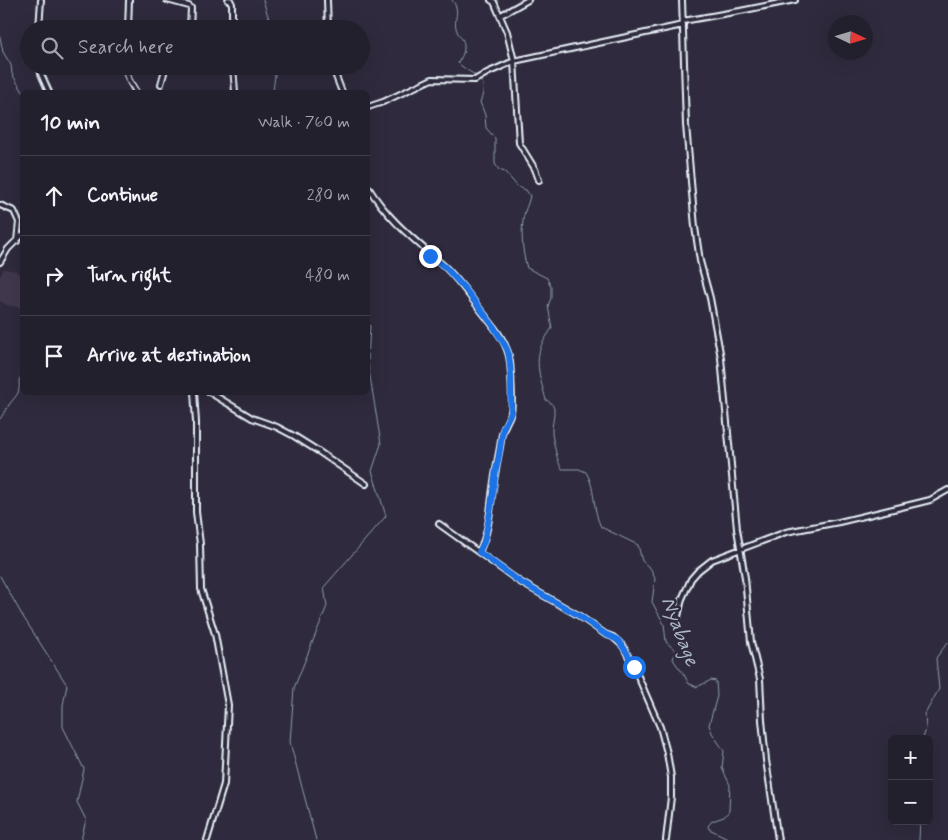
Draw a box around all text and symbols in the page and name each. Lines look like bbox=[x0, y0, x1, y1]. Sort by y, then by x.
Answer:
north arrow bbox=[828, 15, 873, 60]
search box bbox=[20, 20, 370, 75]
icon: search bbox=[38, 34, 66, 62]
text: Search here bbox=[78, 35, 174, 60]
text: 10 min bbox=[40, 109, 100, 137]
text: Walk · 760 m bbox=[258, 112, 350, 133]
icon: ahead bbox=[40, 182, 68, 210]
text: Continue bbox=[87, 183, 158, 208]
text: 280 m bbox=[307, 185, 350, 206]
route end bbox=[419, 245, 442, 268]
icon: right bbox=[40, 262, 68, 290]
text: Turn right bbox=[87, 263, 171, 288]
text: 480 m bbox=[305, 265, 350, 286]
icon: arrive bbox=[40, 342, 68, 370]
text: Arrive at destination bbox=[87, 343, 251, 368]
water label: Nyabage bbox=[654, 593, 705, 671]
route start bbox=[623, 656, 646, 679]
map controls bbox=[888, 735, 933, 825]
button: + bbox=[888, 735, 933, 780]
button: − bbox=[888, 780, 933, 825]

